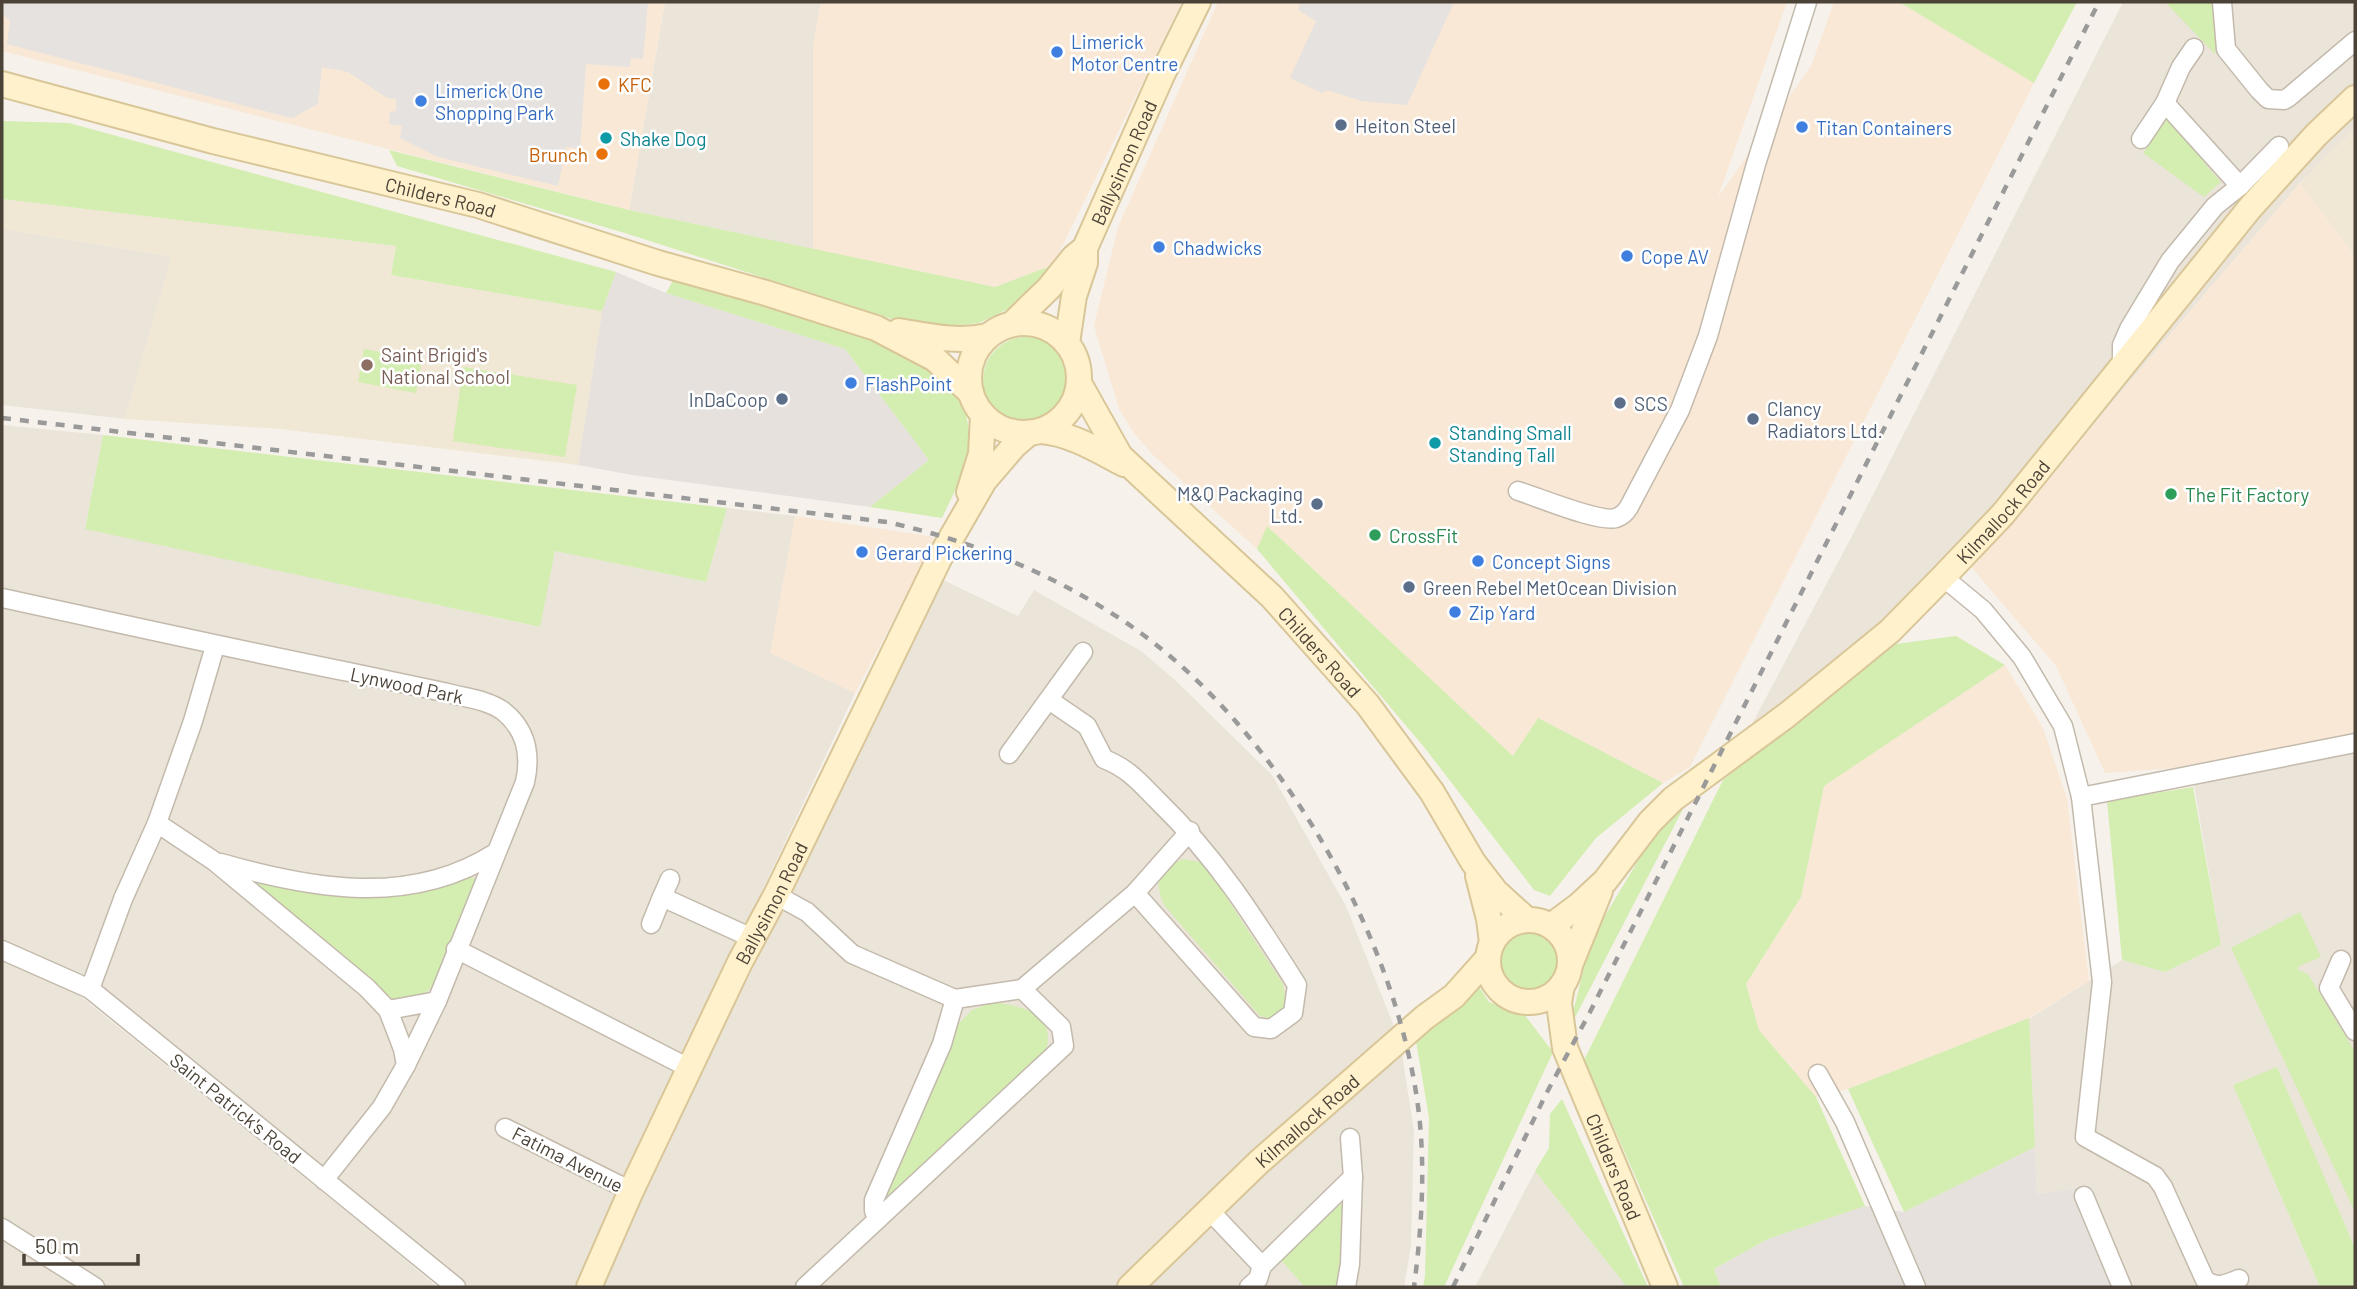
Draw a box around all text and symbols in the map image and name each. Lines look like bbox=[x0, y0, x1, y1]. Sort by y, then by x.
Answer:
place label: Limerick Motor Centre bbox=[1071, 30, 1178, 75]
marker: Limerick Motor Centre bbox=[1049, 44, 1065, 60]
place label: KFC bbox=[618, 73, 652, 96]
marker: KFC bbox=[596, 76, 612, 92]
place label: Limerick One Shopping Park bbox=[435, 79, 554, 124]
marker: Limerick One Shopping Park bbox=[413, 93, 429, 109]
street label: Ballysimon Road bbox=[1085, 96, 1161, 229]
place label: Heiton Steel bbox=[1355, 114, 1456, 137]
place label: Titan Containers bbox=[1816, 116, 1952, 139]
marker: Heiton Steel bbox=[1333, 117, 1349, 133]
marker: Titan Containers bbox=[1794, 119, 1810, 135]
place label: Shake Dog bbox=[620, 127, 706, 150]
marker: Shake Dog bbox=[598, 130, 614, 146]
place label: Brunch bbox=[529, 143, 588, 166]
marker: Brunch bbox=[594, 146, 610, 162]
street label: Childers Road bbox=[383, 172, 499, 222]
place label: Chadwicks bbox=[1173, 236, 1262, 259]
marker: Chadwicks bbox=[1151, 239, 1167, 255]
place label: Cope AV bbox=[1641, 245, 1709, 268]
marker: Cope AV bbox=[1619, 248, 1635, 264]
place label: Saint Brigid's National School bbox=[381, 343, 510, 388]
marker: Saint Brigid's National School bbox=[359, 357, 375, 373]
place label: FlashPoint bbox=[865, 372, 953, 395]
marker: FlashPoint bbox=[843, 375, 859, 391]
place label: InDaCoop bbox=[689, 388, 768, 411]
marker: InDaCoop bbox=[774, 391, 790, 407]
place label: SCS bbox=[1634, 392, 1668, 415]
marker: SCS bbox=[1612, 395, 1628, 411]
place label: Clancy Radiators Ltd. bbox=[1767, 397, 1883, 442]
marker: Clancy Radiators Ltd. bbox=[1745, 411, 1761, 427]
place label: Standing Small Standing Tall bbox=[1449, 421, 1572, 466]
marker: Standing Small Standing Tall bbox=[1427, 435, 1443, 451]
street label: Kilmallock Road bbox=[1951, 455, 2054, 568]
place label: M&Q Packaging Ltd. bbox=[1177, 482, 1303, 527]
place label: The Fit Factory bbox=[2185, 483, 2309, 506]
marker: The Fit Factory bbox=[2163, 486, 2179, 502]
marker: M&Q Packaging Ltd. bbox=[1309, 496, 1325, 512]
place label: CrossFit bbox=[1389, 524, 1458, 547]
marker: CrossFit bbox=[1367, 527, 1383, 543]
place label: Gerard Pickering bbox=[876, 541, 1013, 564]
marker: Gerard Pickering bbox=[854, 544, 870, 560]
place label: Concept Signs bbox=[1492, 550, 1611, 573]
marker: Concept Signs bbox=[1470, 553, 1486, 569]
place label: Green Rebel MetOcean Division bbox=[1423, 576, 1677, 599]
marker: Green Rebel MetOcean Division bbox=[1401, 579, 1417, 595]
place label: Zip Yard bbox=[1469, 601, 1535, 624]
street label: Childers Road bbox=[1274, 602, 1367, 702]
marker: Zip Yard bbox=[1447, 604, 1463, 620]
street label: Lynwood Park bbox=[348, 662, 466, 708]
street label: Ballysimon Road bbox=[730, 838, 812, 968]
street label: Saint Patrick's Road bbox=[166, 1048, 306, 1168]
street label: Kilmallock Road bbox=[1250, 1069, 1363, 1172]
street label: Childers Road bbox=[1582, 1110, 1647, 1223]
street label: Fatima Avenue bbox=[509, 1121, 627, 1197]
scale bar bbox=[24, 1222, 138, 1266]
text: 50 m bbox=[35, 1233, 79, 1258]

